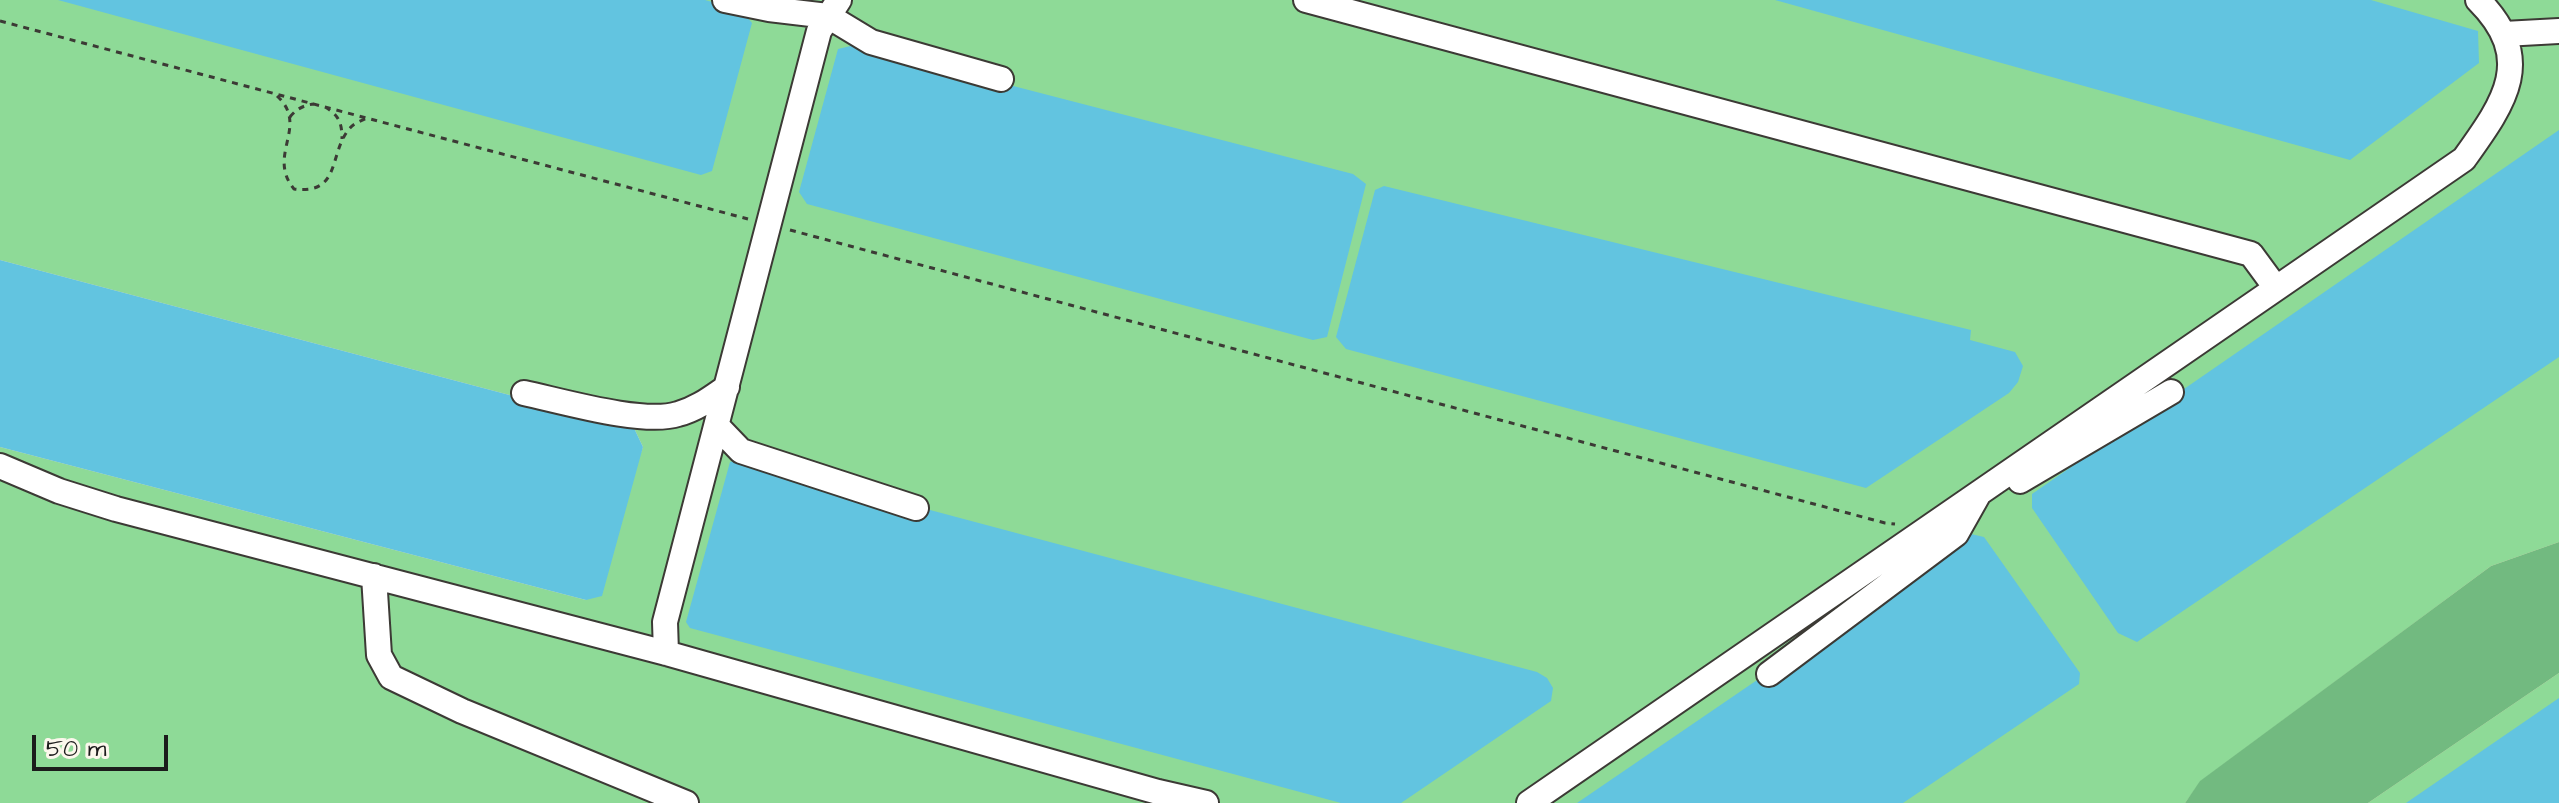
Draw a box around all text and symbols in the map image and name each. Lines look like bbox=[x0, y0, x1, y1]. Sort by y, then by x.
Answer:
scale bar bbox=[36, 719, 172, 769]
text: 50 m bbox=[46, 732, 106, 766]

